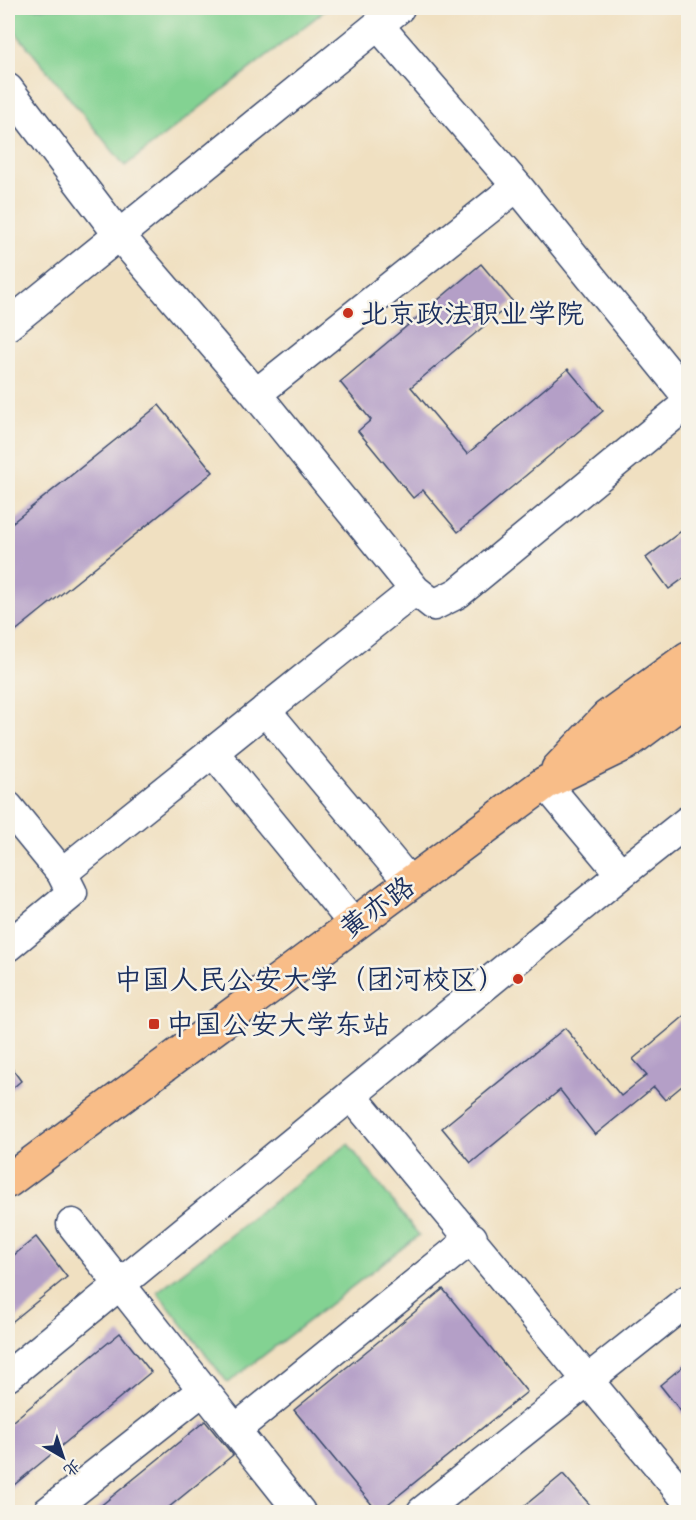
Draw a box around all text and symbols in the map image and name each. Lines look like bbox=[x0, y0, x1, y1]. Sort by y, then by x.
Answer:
place label: 北京政法职业学院 bbox=[360, 296, 584, 331]
marker: 北京政法职业学院 bbox=[341, 306, 355, 320]
street label: 黄亦路 bbox=[333, 868, 421, 946]
place label: 中国人民公安大学（团河校区） bbox=[114, 962, 506, 997]
marker: 中国人民公安大学（团河校区） bbox=[511, 972, 525, 986]
place label: 中国公安大学东站 bbox=[166, 1007, 390, 1042]
marker: 中国公安大学东站 bbox=[147, 1017, 161, 1031]
north arrow bbox=[33, 1427, 93, 1487]
text: 北 bbox=[59, 1455, 84, 1481]

